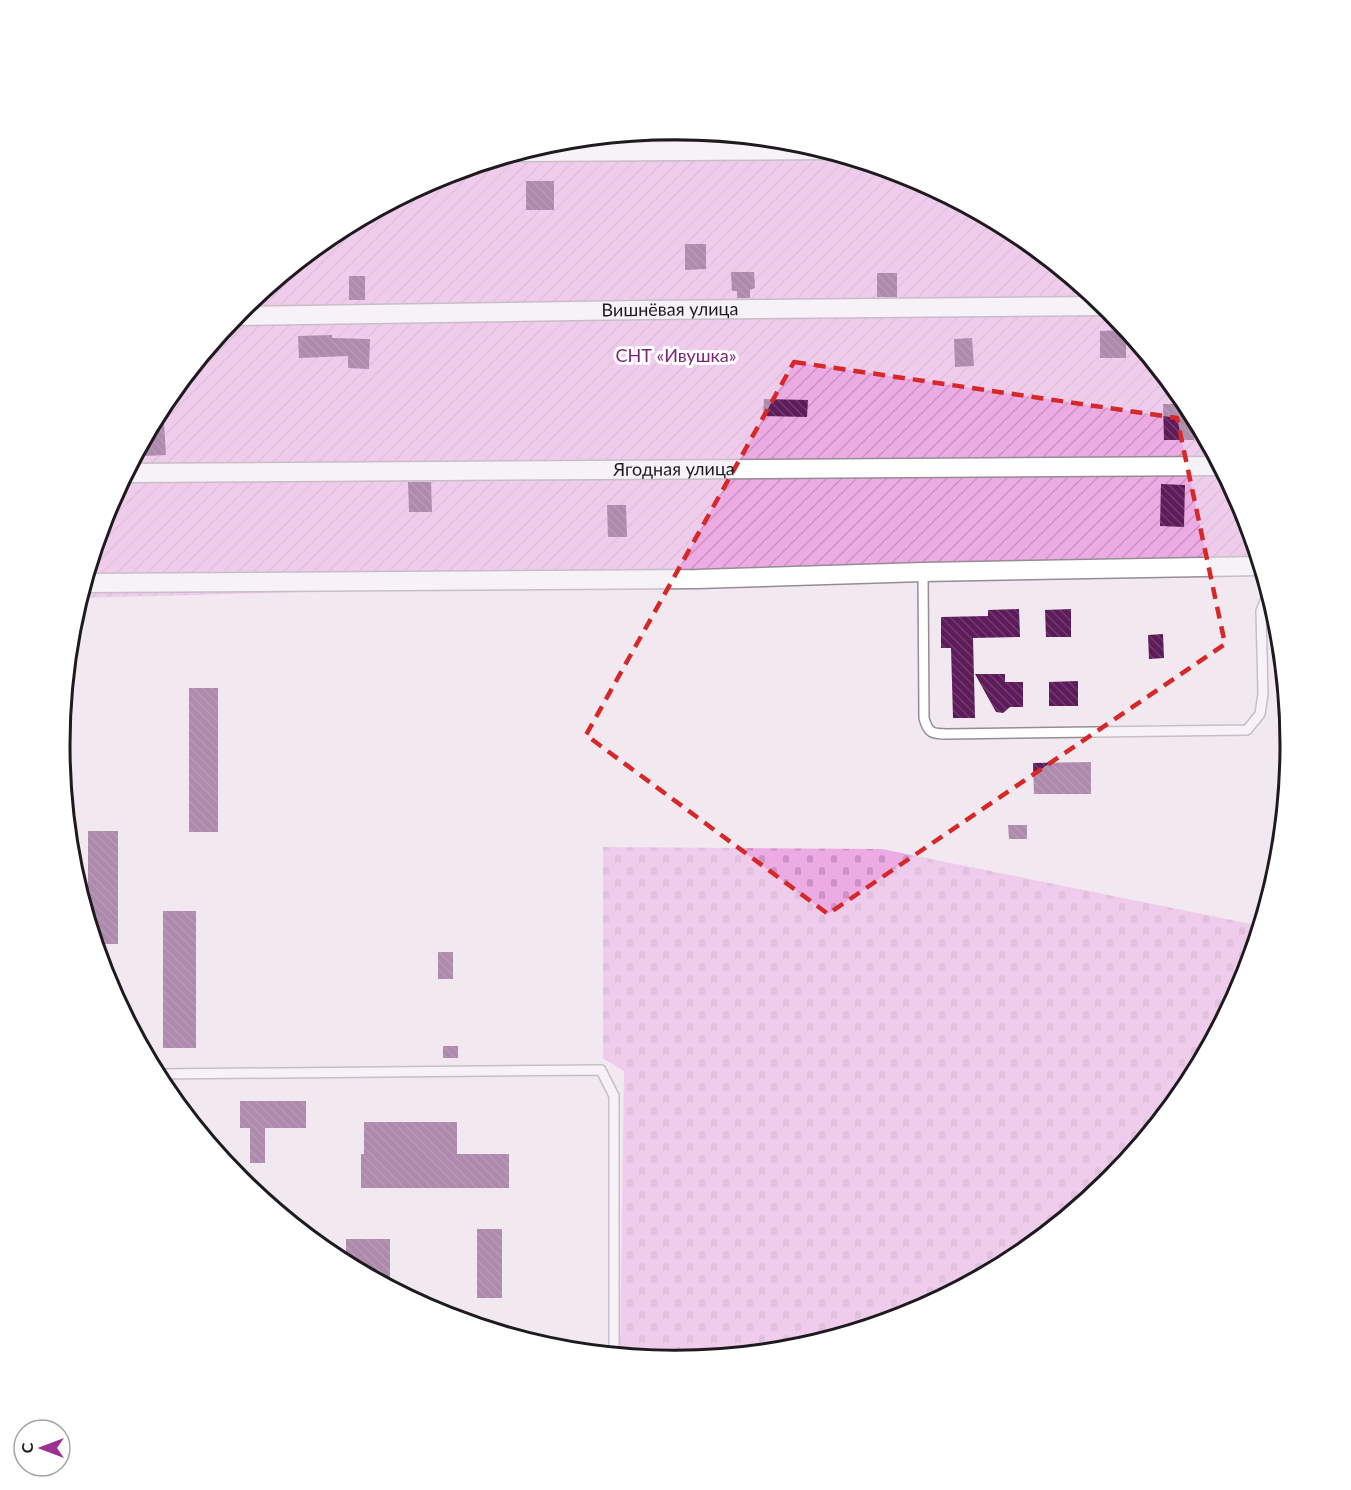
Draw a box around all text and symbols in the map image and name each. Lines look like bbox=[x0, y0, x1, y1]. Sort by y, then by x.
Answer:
street label: Вишнёвая улица bbox=[601, 297, 738, 321]
park label: СНТ «Ивушка» bbox=[615, 344, 737, 366]
street label: Ягодная улица bbox=[612, 457, 735, 480]
north arrow bbox=[12, 1418, 72, 1478]
text: С bbox=[17, 1442, 36, 1453]

